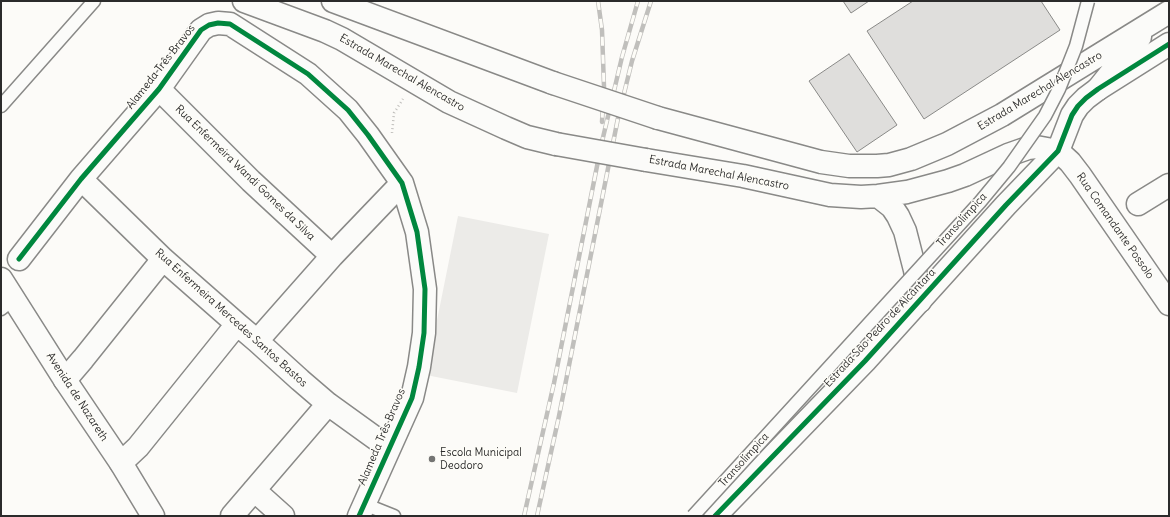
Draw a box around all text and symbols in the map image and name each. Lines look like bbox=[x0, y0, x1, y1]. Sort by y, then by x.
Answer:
street label: Alameda Três Bravos bbox=[124, 22, 198, 112]
street label: Estrada Marechal Alencastro bbox=[337, 32, 467, 114]
street label: Estrada Marechal Alencastro bbox=[975, 49, 1105, 133]
street label: Rua Enfermeira Wandi Gomes da Silva bbox=[172, 103, 318, 243]
street label: Estrada Marechal Alencastro bbox=[648, 153, 790, 193]
street label: Rua Comandante Possolo bbox=[1073, 170, 1157, 282]
street label: Transolímpica bbox=[934, 190, 990, 250]
street label: Rua Enfermeira Mercedes Santos Bastos bbox=[152, 246, 310, 390]
street label: Estrada São Pedro de Alcântara bbox=[822, 266, 938, 390]
street label: Avenida de Nazareth bbox=[43, 350, 111, 444]
street label: Alameda Três Bravos bbox=[356, 387, 408, 487]
street label: Transolímpica bbox=[716, 430, 772, 490]
place label: Escola Municipal Deodoro bbox=[440, 446, 522, 472]
marker: Escola Municipal Deodoro bbox=[427, 454, 437, 464]

